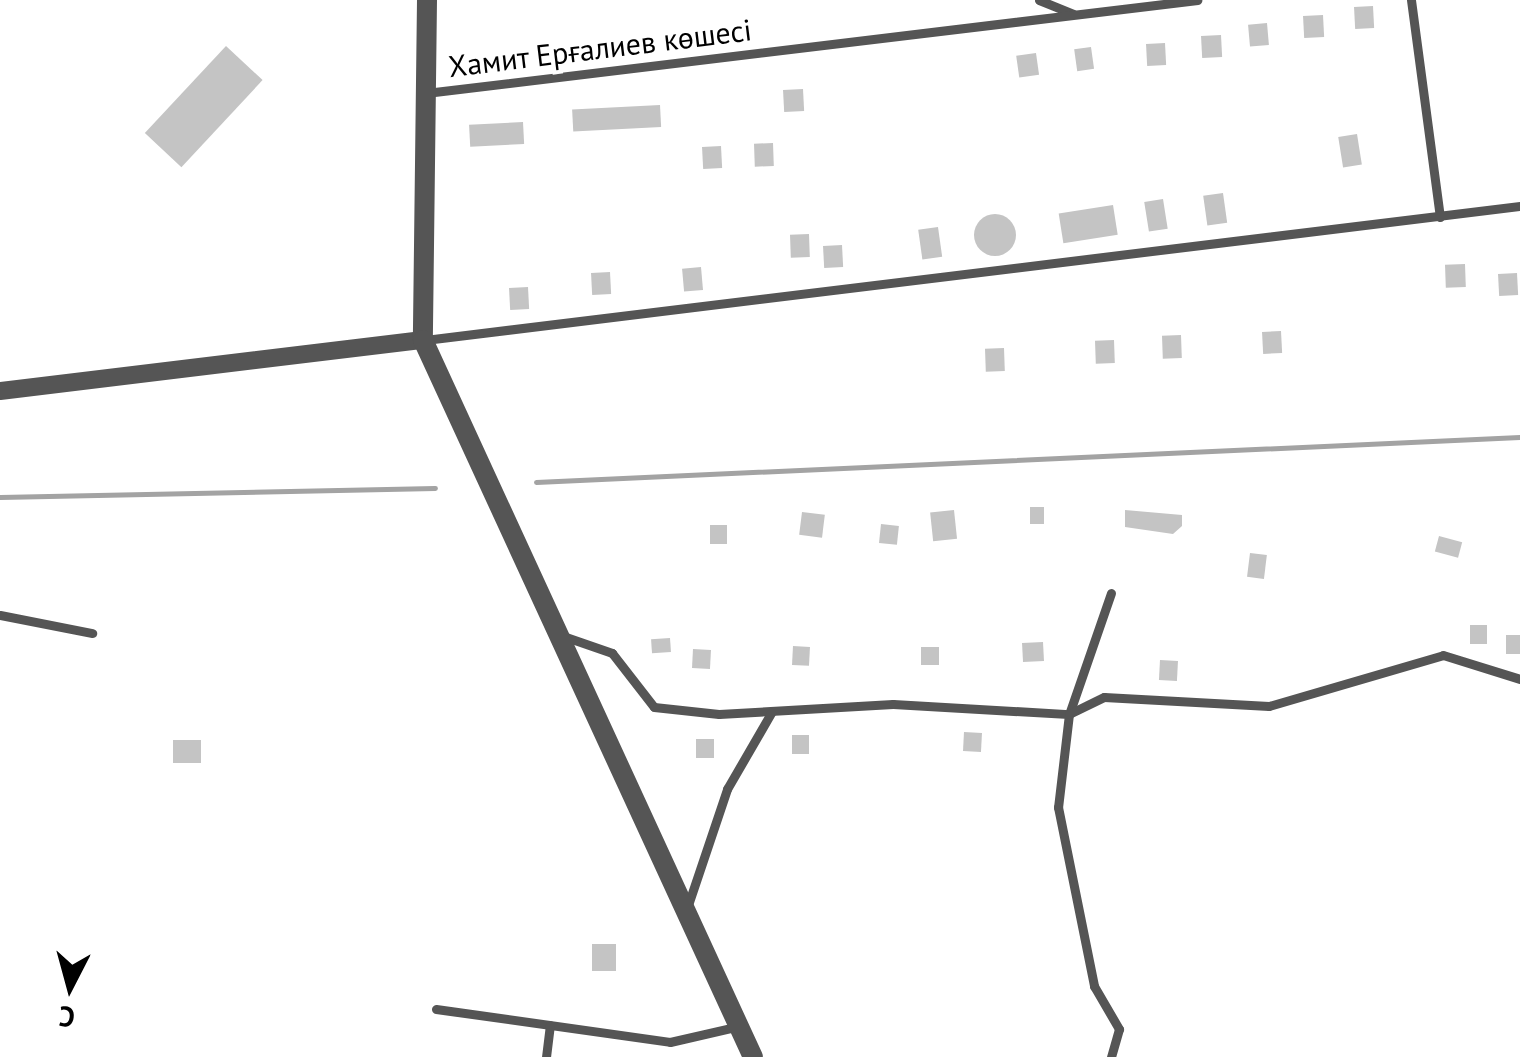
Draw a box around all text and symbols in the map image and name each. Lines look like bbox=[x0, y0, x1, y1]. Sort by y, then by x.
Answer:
street label: Хамит Ерғалиев көшесі bbox=[446, 11, 754, 85]
north arrow bbox=[20, 937, 120, 1037]
text: С bbox=[57, 998, 77, 1037]

